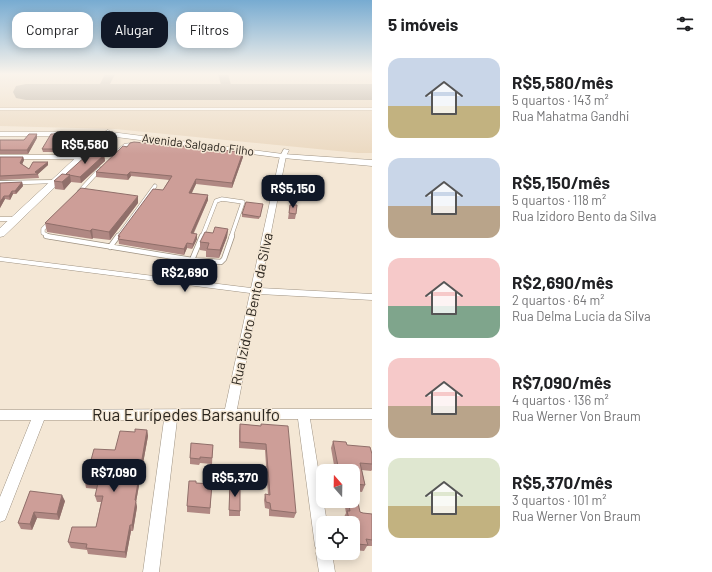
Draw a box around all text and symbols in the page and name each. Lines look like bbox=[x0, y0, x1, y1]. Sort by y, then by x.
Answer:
chip: Comprar bbox=[12, 12, 93, 48]
chip: Alugar bbox=[101, 12, 168, 48]
chip: Filtros bbox=[176, 12, 243, 48]
icon: filters bbox=[674, 13, 696, 35]
text: 5 imóveis bbox=[388, 14, 458, 34]
text: R$5,580/mês bbox=[512, 72, 613, 92]
icon: home bbox=[420, 74, 468, 122]
text: 5 quartos · 143 m² bbox=[512, 92, 609, 108]
text: Rua Mahatma Gandhi bbox=[512, 108, 629, 124]
street label: Avenida Salgado Filho bbox=[141, 130, 255, 158]
pin: R$5,580 bbox=[48, 131, 122, 165]
text: R$5,580 bbox=[61, 136, 109, 152]
text: R$5,150/mês bbox=[512, 172, 610, 192]
icon: home bbox=[420, 174, 468, 222]
pin: R$5,150 bbox=[256, 175, 330, 209]
text: R$5,150 bbox=[271, 180, 315, 196]
text: 5 quartos · 118 m² bbox=[512, 192, 606, 208]
text: Rua Izidoro Bento da Silva bbox=[512, 208, 656, 224]
street label: Rua Izidoro Bento da Silva bbox=[227, 231, 276, 387]
pin: R$2,690 bbox=[148, 259, 222, 293]
text: R$2,690 bbox=[161, 264, 209, 280]
text: R$2,690/mês bbox=[512, 272, 613, 292]
icon: home bbox=[420, 274, 468, 322]
text: 2 quartos · 64 m² bbox=[512, 292, 605, 308]
text: Rua Delma Lucia da Silva bbox=[512, 308, 651, 324]
text: R$7,090/mês bbox=[512, 372, 611, 392]
icon: home bbox=[420, 374, 468, 422]
text: 4 quartos · 136 m² bbox=[512, 392, 609, 408]
street label: Rua Eurípedes Barsanulfo bbox=[92, 404, 280, 424]
text: Rua Werner Von Braum bbox=[512, 408, 641, 424]
pin: R$7,090 bbox=[77, 459, 151, 493]
text: R$7,090 bbox=[91, 464, 137, 480]
pin: R$5,370 bbox=[198, 464, 272, 498]
north arrow bbox=[316, 464, 360, 508]
map controls bbox=[316, 464, 360, 560]
text: R$5,370 bbox=[212, 469, 258, 485]
text: R$5,370/mês bbox=[512, 472, 613, 492]
icon: home bbox=[420, 474, 468, 522]
text: 3 quartos · 101 m² bbox=[512, 492, 606, 508]
text: Rua Werner Von Braum bbox=[512, 508, 641, 524]
button: locate bbox=[316, 516, 360, 560]

